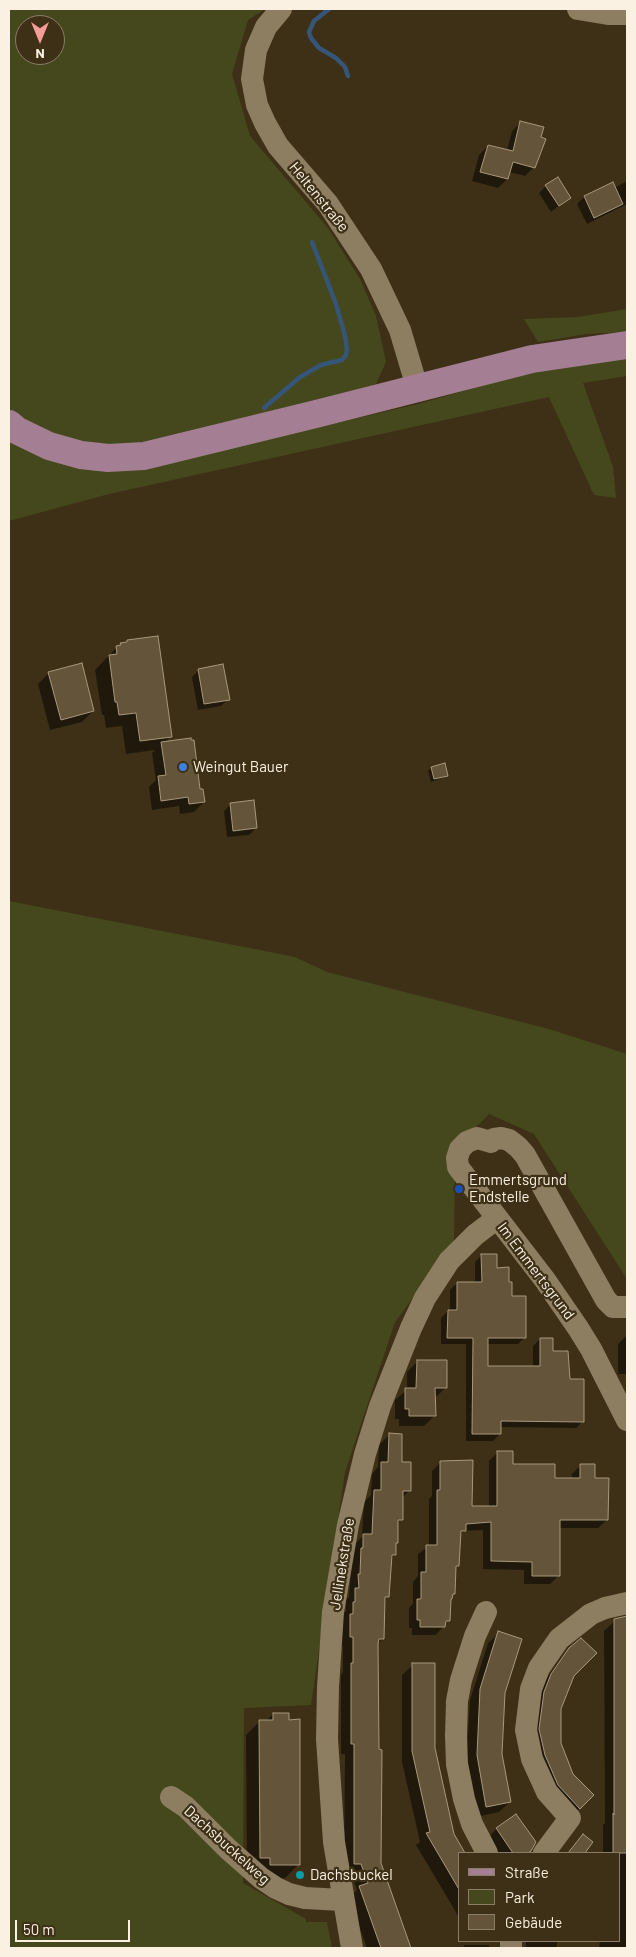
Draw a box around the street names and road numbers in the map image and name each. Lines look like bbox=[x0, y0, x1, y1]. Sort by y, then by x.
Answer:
street label: Heltenstraße bbox=[285, 158, 353, 236]
street label: Im Emmertsgrund bbox=[494, 1219, 578, 1323]
street label: Jellinekstraße bbox=[326, 1517, 358, 1611]
street label: Dachsbuckelweg bbox=[180, 1802, 274, 1888]

